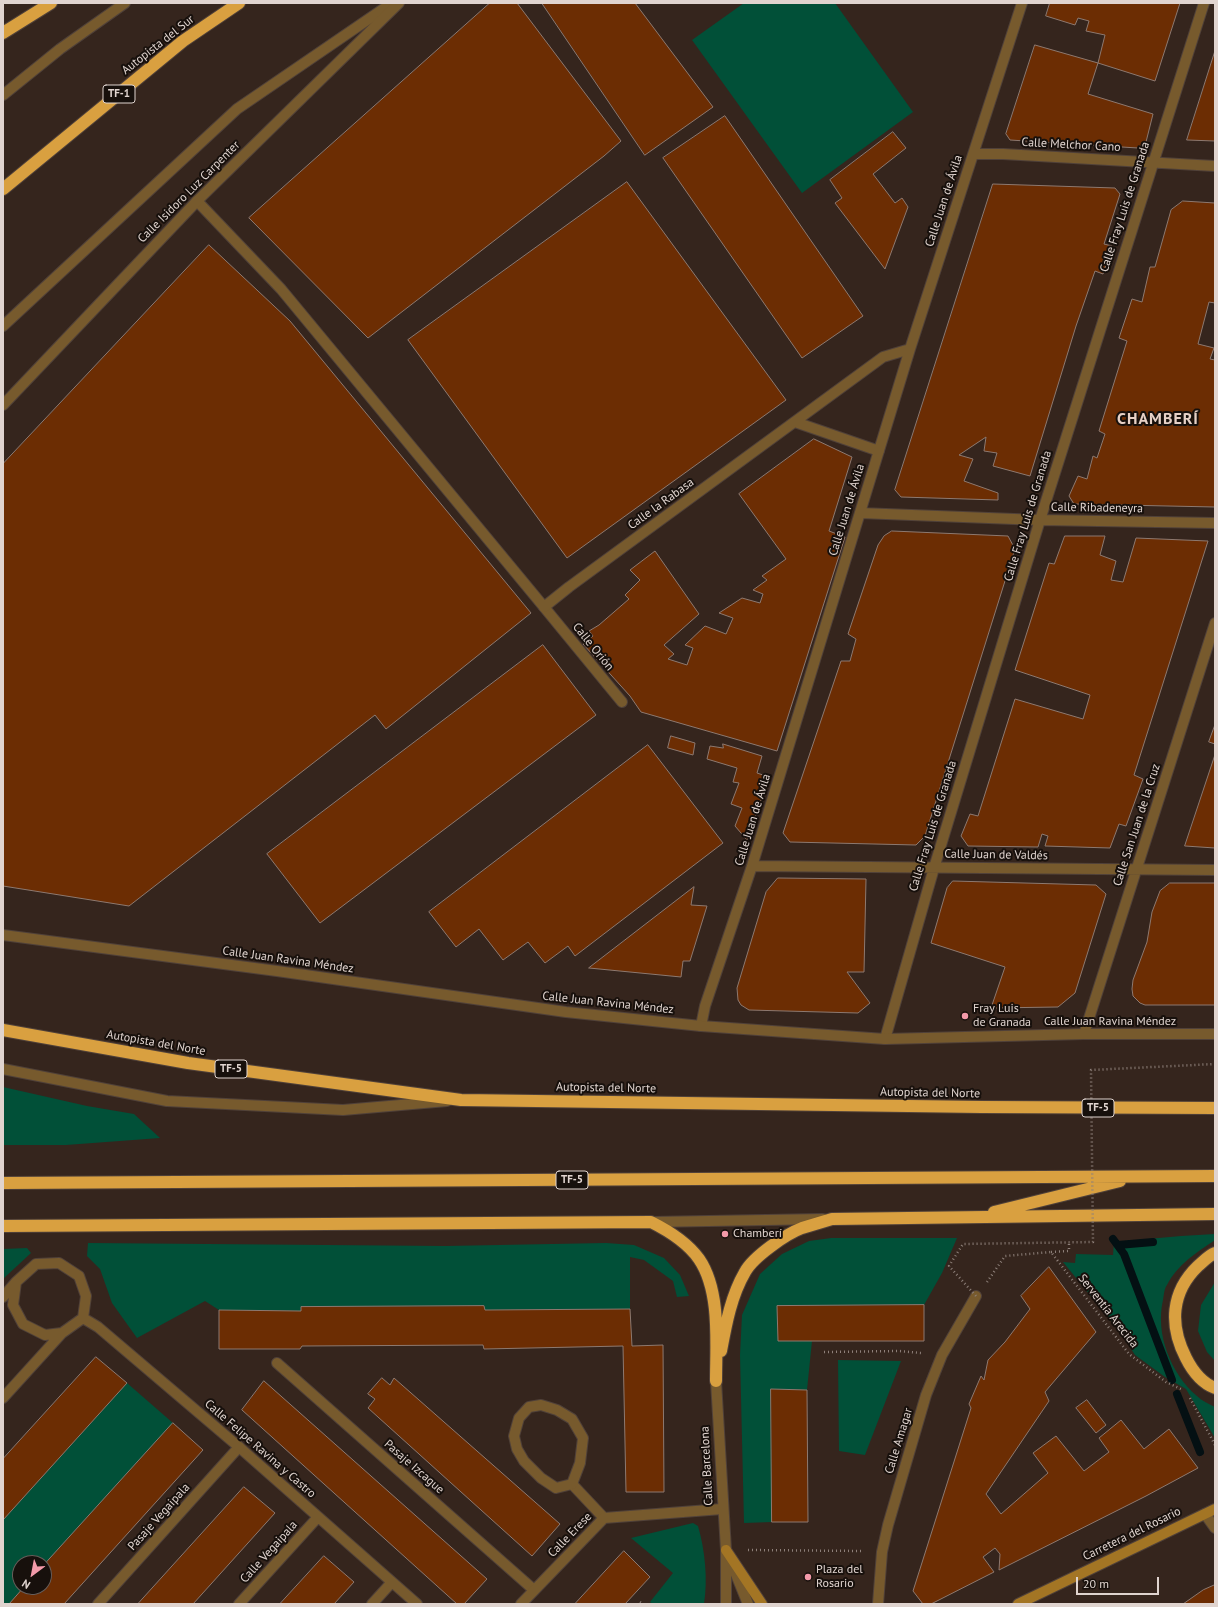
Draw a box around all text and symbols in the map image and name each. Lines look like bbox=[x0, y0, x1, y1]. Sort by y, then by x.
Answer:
street label: Autopista del Sur bbox=[119, 12, 197, 78]
road number: TF-1 bbox=[103, 85, 135, 103]
street label: Calle Melchor Cano bbox=[1021, 135, 1121, 155]
street label: Calle Isidoro Luz Carpenter bbox=[135, 138, 243, 246]
street label: Calle Fray Luis de Granada bbox=[1097, 140, 1153, 274]
street label: Calle Juan de Ávila bbox=[922, 153, 966, 249]
district label: CHAMBERÍ bbox=[1117, 409, 1199, 429]
street label: Calle Fray Luis de Granada bbox=[1001, 449, 1055, 583]
street label: Calle Juan de Ávila bbox=[826, 462, 868, 558]
street label: Calle la Rabasa bbox=[625, 475, 697, 533]
street label: Calle Ribadeneyra bbox=[1051, 500, 1143, 516]
street label: Calle Orión bbox=[569, 620, 617, 674]
street label: Calle Fray Luis de Granada bbox=[906, 759, 960, 893]
street label: Calle San Juan de la Cruz bbox=[1110, 762, 1164, 888]
street label: Calle Juan de Ávila bbox=[732, 772, 774, 868]
street label: Calle Juan de Valdés bbox=[944, 847, 1048, 863]
street label: Calle Juan Ravina Méndez bbox=[222, 944, 354, 976]
street label: Calle Juan Ravina Méndez bbox=[542, 989, 674, 1017]
place label: Fray Luis de Granada bbox=[973, 1002, 1031, 1030]
marker: Fray Luis de Granada bbox=[960, 1011, 970, 1021]
street label: Calle Juan Ravina Méndez bbox=[1044, 1015, 1176, 1029]
street label: Autopista del Norte bbox=[105, 1027, 207, 1059]
road number: TF-5 bbox=[215, 1060, 247, 1078]
street label: Autopista del Norte bbox=[556, 1080, 656, 1096]
street label: Autopista del Norte bbox=[880, 1085, 980, 1101]
road number: TF-5 bbox=[1082, 1099, 1114, 1117]
road number: TF-5 bbox=[556, 1171, 588, 1189]
place label: Chamberí bbox=[733, 1227, 782, 1241]
marker: Chamberí bbox=[720, 1229, 730, 1239]
street label: Serventía Arecida bbox=[1075, 1271, 1141, 1351]
street label: Calle Felipe Ravina y Castro bbox=[202, 1397, 318, 1501]
street label: Calle Amagar bbox=[882, 1406, 916, 1476]
street label: Calle Barcelona bbox=[698, 1426, 716, 1506]
street label: Pasaje Izcague bbox=[381, 1437, 447, 1497]
street label: Pasaje Vegaipala bbox=[125, 1480, 193, 1554]
street label: Carretera del Rosario bbox=[1081, 1504, 1183, 1564]
street label: Calle Erese bbox=[545, 1510, 595, 1560]
street label: Calle Vegaipala bbox=[237, 1518, 301, 1586]
north arrow bbox=[12, 1555, 52, 1595]
place label: Plaza del Rosario bbox=[816, 1563, 863, 1591]
scale bar bbox=[1078, 1569, 1161, 1595]
marker: Plaza del Rosario bbox=[803, 1572, 813, 1582]
text: N bbox=[19, 1576, 33, 1592]
text: 20 m bbox=[1083, 1576, 1109, 1591]

